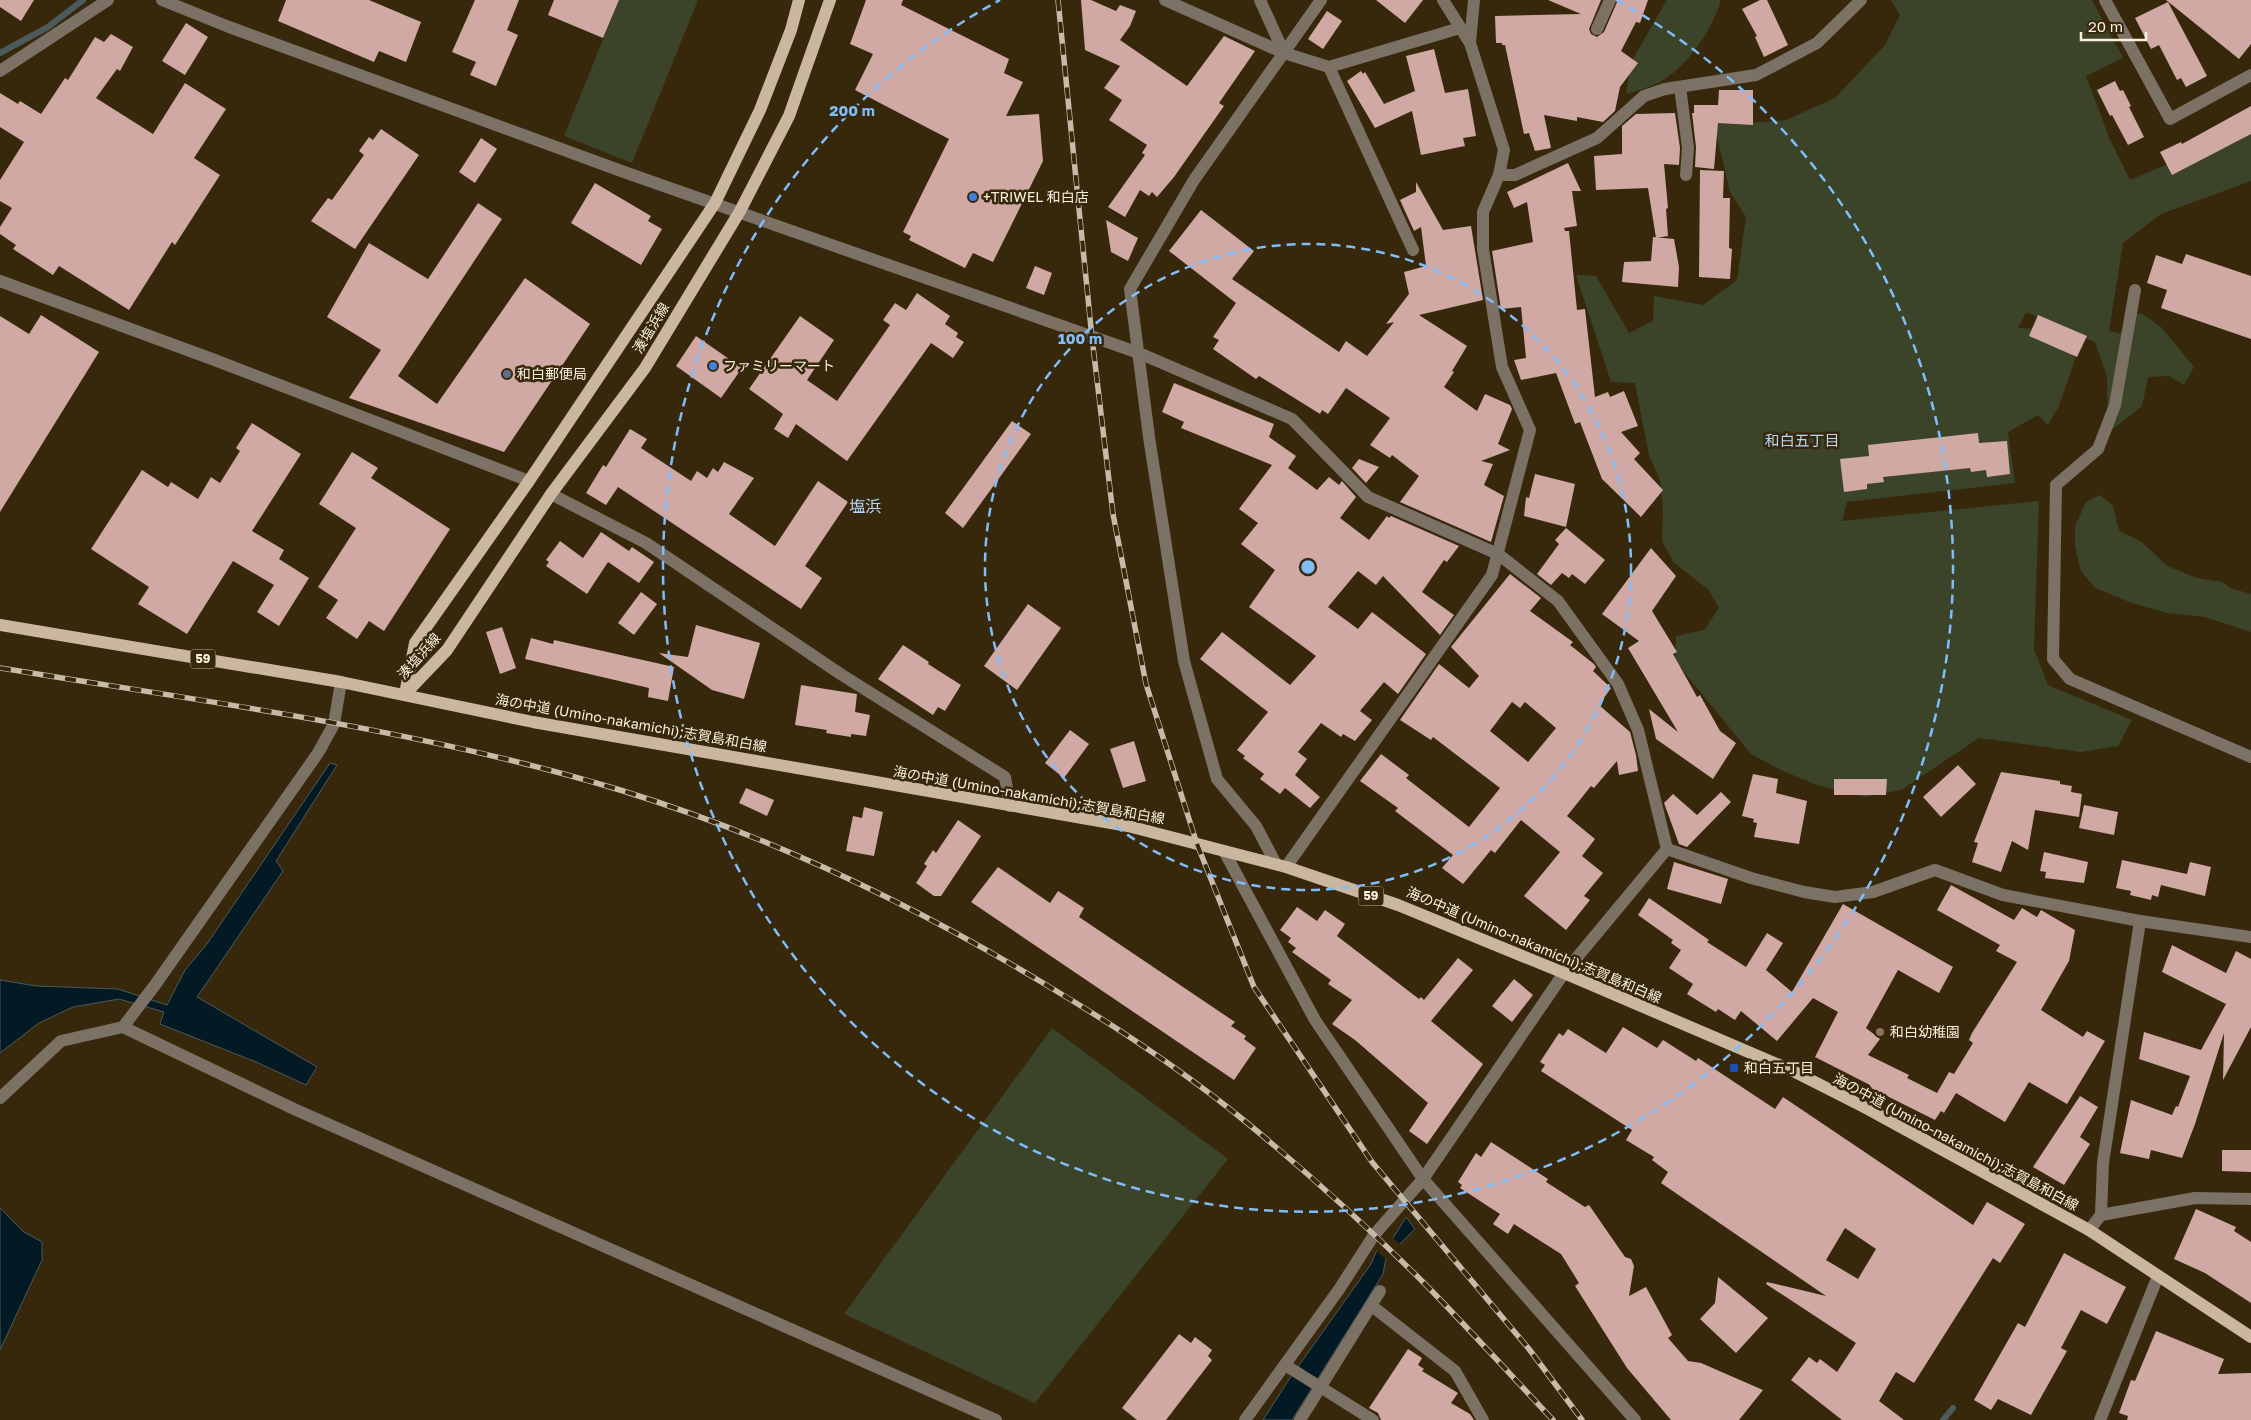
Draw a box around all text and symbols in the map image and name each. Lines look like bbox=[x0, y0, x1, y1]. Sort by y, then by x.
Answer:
scale bar bbox=[2081, 10, 2146, 42]
text: 20 m bbox=[2088, 17, 2123, 35]
text: 200 m bbox=[829, 101, 875, 119]
place label: +TRIWEL 和白店 bbox=[983, 188, 1089, 205]
marker: +TRIWEL 和白店 bbox=[967, 191, 979, 203]
street label: 湊塩浜線 bbox=[629, 299, 672, 356]
text: 100 m bbox=[1058, 329, 1102, 347]
place label: ファミリーマート bbox=[723, 357, 835, 374]
marker: ファミリーマート bbox=[707, 360, 719, 372]
place label: 和白郵便局 bbox=[517, 365, 587, 382]
marker: 和白郵便局 bbox=[501, 368, 513, 380]
district label: 和白五丁目 bbox=[1764, 431, 1840, 449]
district label: 塩浜 bbox=[849, 496, 881, 516]
centre of rings bbox=[1299, 558, 1317, 576]
street label: 湊塩浜線 bbox=[394, 629, 444, 682]
road number: 59 bbox=[190, 650, 216, 669]
street label: 海の中道 (Umino-nakamichi);志賀島和白線 bbox=[494, 690, 768, 755]
street label: 海の中道 (Umino-nakamichi);志賀島和白線 bbox=[892, 762, 1166, 827]
street label: 海の中道 (Umino-nakamichi);志賀島和白線 bbox=[1404, 883, 1664, 1006]
road number: 59 bbox=[1358, 886, 1384, 906]
place label: 和白幼稚園 bbox=[1890, 1023, 1960, 1040]
marker: 和白幼稚園 bbox=[1874, 1026, 1886, 1038]
place label: 和白五丁目 bbox=[1744, 1059, 1814, 1076]
marker: 和白五丁目 bbox=[1728, 1062, 1740, 1074]
street label: 海の中道 (Umino-nakamichi);志賀島和白線 bbox=[1831, 1069, 2082, 1214]

